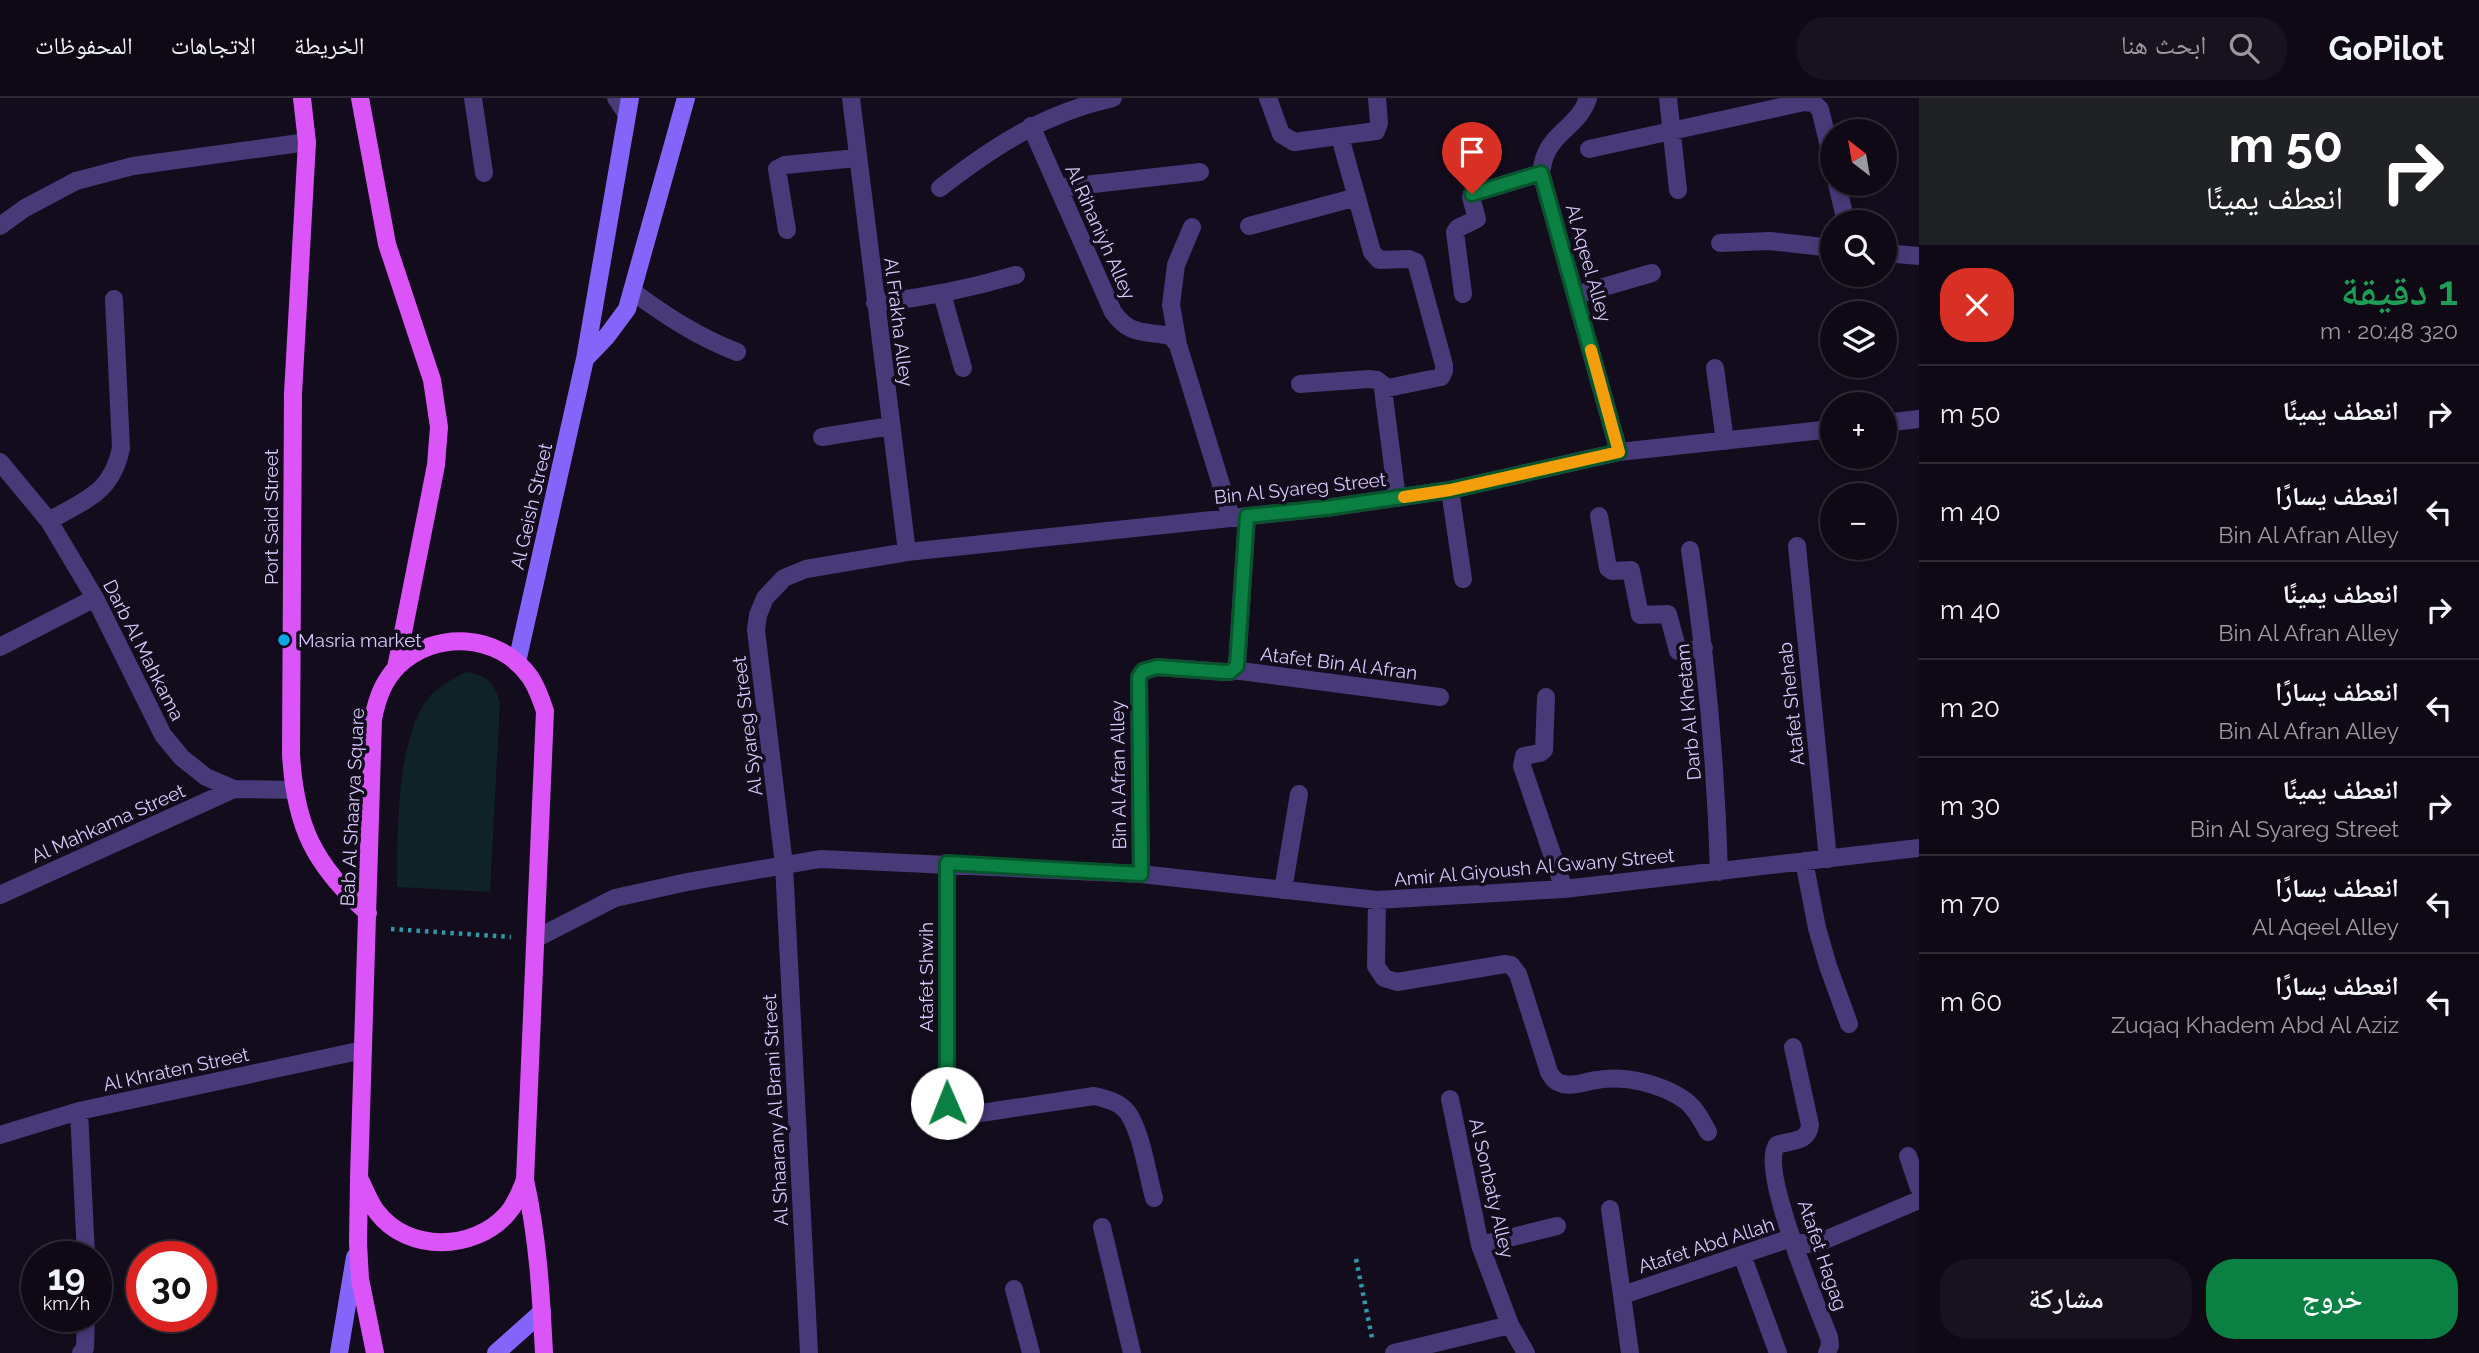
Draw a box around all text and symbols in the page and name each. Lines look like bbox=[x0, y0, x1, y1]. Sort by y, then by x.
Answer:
search box bbox=[1797, 17, 2287, 80]
icon: search bbox=[2225, 29, 2263, 67]
text: GoPilot bbox=[2329, 29, 2444, 68]
text: ابحث هنا bbox=[2121, 30, 2207, 60]
text: المحفوظات bbox=[35, 31, 133, 60]
text: الاتجاهات bbox=[171, 31, 256, 60]
text: الخريطة bbox=[294, 31, 365, 60]
text: 50 m bbox=[2228, 116, 2343, 173]
north arrow bbox=[1820, 119, 1897, 196]
map controls bbox=[1820, 119, 1897, 560]
pin bbox=[1442, 122, 1502, 194]
icon: right bbox=[2367, 126, 2458, 217]
icon: arrive bbox=[1453, 133, 1491, 171]
street label: Al Rihaniyh Alley bbox=[1061, 161, 1141, 303]
text: انعطف يمينًا bbox=[2206, 179, 2343, 216]
street label: Al Aqeel Alley bbox=[1562, 202, 1616, 324]
button: search bbox=[1820, 210, 1897, 287]
street label: Al Frakha Alley bbox=[880, 256, 918, 388]
text: 1 دقيقة bbox=[2341, 266, 2458, 315]
button: close bbox=[1940, 268, 2014, 342]
button: layers bbox=[1820, 301, 1897, 378]
text: 320 m · 20:48 bbox=[2320, 317, 2458, 344]
button: + bbox=[1820, 392, 1897, 469]
icon: right bbox=[2420, 395, 2458, 433]
text: انعطف يمينًا bbox=[2282, 396, 2399, 426]
text: 50 m bbox=[1940, 399, 2001, 429]
street label: Al Geish Street bbox=[506, 440, 556, 571]
street label: Port Said Street bbox=[260, 448, 282, 585]
street label: Bin Al Syareg Street bbox=[1213, 468, 1388, 508]
text: انعطف يسارًا bbox=[2275, 481, 2399, 511]
button: − bbox=[1820, 483, 1897, 560]
icon: left bbox=[2420, 493, 2458, 531]
text: 40 m bbox=[1940, 497, 2001, 527]
text: Bin Al Afran Alley bbox=[2218, 521, 2399, 548]
street label: Darb Al Mahkama bbox=[99, 576, 189, 724]
text: انعطف يمينًا bbox=[2282, 579, 2399, 609]
icon: right bbox=[2420, 591, 2458, 629]
text: 40 m bbox=[1940, 595, 2001, 625]
text: Bin Al Afran Alley bbox=[2218, 619, 2399, 646]
place label: Masria market bbox=[298, 629, 422, 651]
marker: Masria market bbox=[276, 632, 292, 648]
street label: Atafet Shehab bbox=[1774, 641, 1808, 767]
street label: Atafet Bin Al Afran bbox=[1259, 642, 1419, 684]
street label: Darb Al Khetam bbox=[1671, 643, 1705, 781]
street label: Al Syareg Street bbox=[727, 654, 766, 797]
text: انعطف يسارًا bbox=[2275, 677, 2399, 707]
icon: left bbox=[2420, 689, 2458, 727]
text: 20 m bbox=[1940, 693, 2000, 723]
street label: Bin Al Afran Alley bbox=[1106, 700, 1130, 850]
street label: Bab Al Shaarya Square bbox=[336, 707, 368, 907]
text: Bin Al Afran Alley bbox=[2218, 717, 2399, 744]
text: انعطف يمينًا bbox=[2282, 775, 2399, 805]
street label: Al Mahkama Street bbox=[28, 779, 189, 867]
icon: right bbox=[2420, 787, 2458, 825]
text: 30 m bbox=[1940, 791, 2000, 821]
text: Bin Al Syareg Street bbox=[2190, 815, 2399, 842]
street label: Amir Al Giyoush Al Gwany Street bbox=[1393, 844, 1676, 890]
text: انعطف يسارًا bbox=[2275, 873, 2399, 903]
icon: left bbox=[2420, 885, 2458, 923]
text: 70 m bbox=[1940, 889, 2000, 919]
text: Al Aqeel Alley bbox=[2252, 913, 2399, 940]
street label: Atafet Shwih bbox=[915, 922, 937, 1032]
text: انعطف يسارًا bbox=[2275, 971, 2399, 1001]
icon: left bbox=[2420, 983, 2458, 1021]
text: 60 m bbox=[1940, 987, 2002, 1017]
street label: Al Shaarany Al Brani Street bbox=[758, 993, 792, 1227]
text: Zuqaq Khadem Abd Al Aziz bbox=[2111, 1011, 2399, 1038]
street label: Al Khraten Street bbox=[101, 1043, 252, 1095]
position arrow bbox=[910, 1066, 984, 1140]
street label: Al Sonbaty Alley bbox=[1465, 1116, 1519, 1260]
street label: Atafet Hagag bbox=[1794, 1197, 1852, 1313]
street label: Atafet Abd Allah bbox=[1635, 1213, 1777, 1277]
speed limit sign: 30 bbox=[126, 1241, 217, 1332]
text: 19 bbox=[48, 1257, 85, 1298]
button: مشاركة bbox=[1940, 1259, 2192, 1339]
button: خروج bbox=[2206, 1259, 2458, 1339]
text: km/h bbox=[43, 1293, 90, 1314]

